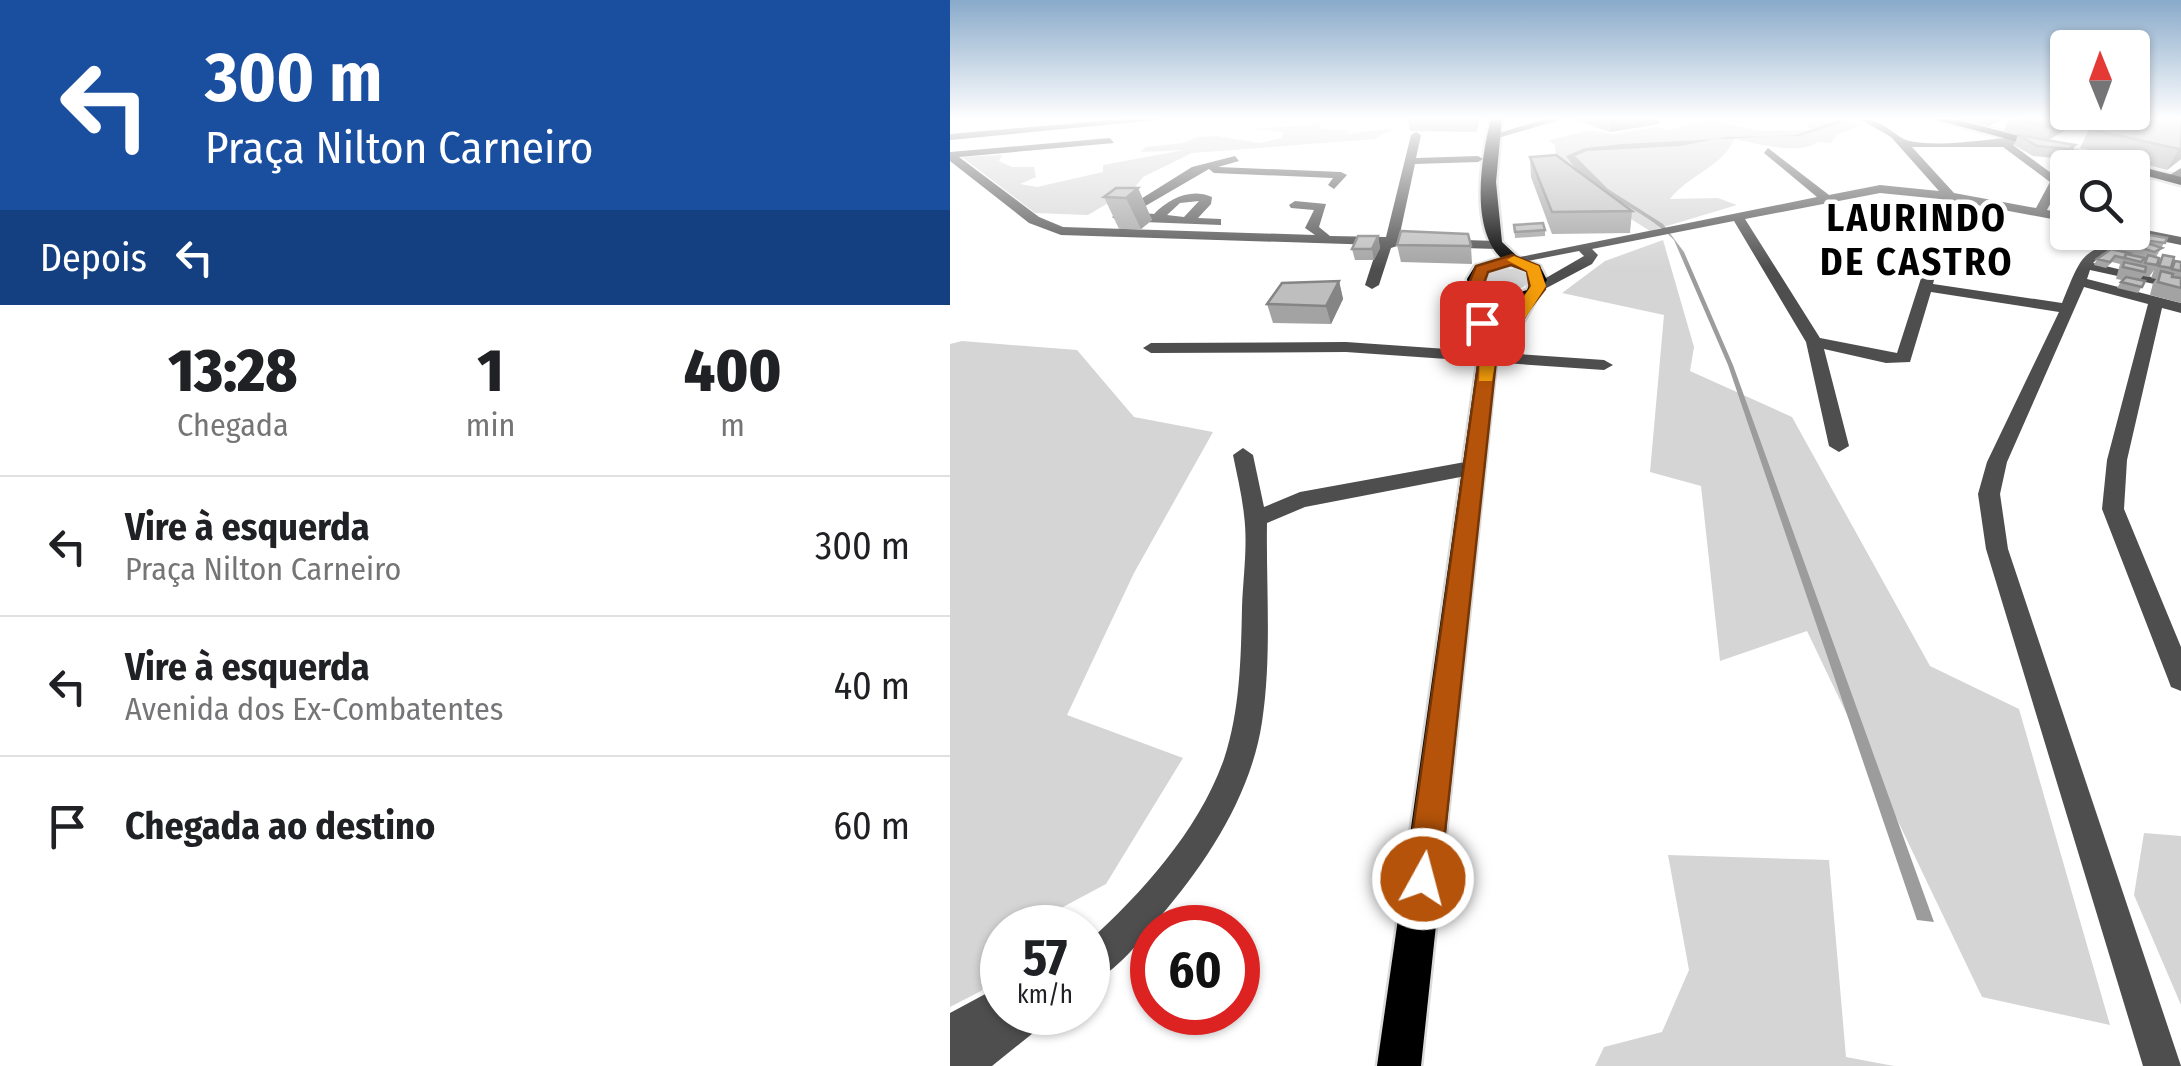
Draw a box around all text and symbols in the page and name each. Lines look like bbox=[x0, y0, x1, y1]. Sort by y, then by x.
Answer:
north arrow bbox=[2050, 30, 2150, 130]
map controls bbox=[2050, 30, 2150, 250]
text: 300 m bbox=[205, 36, 383, 120]
icon: left bbox=[40, 40, 170, 170]
text: Praça Nilton Carneiro bbox=[205, 121, 594, 175]
button: search bbox=[2050, 150, 2150, 250]
district label: LAURINDO DE CASTRO bbox=[1820, 195, 2014, 285]
icon: left bbox=[167, 230, 222, 285]
text: Depois bbox=[40, 235, 147, 281]
pin bbox=[1440, 281, 1525, 366]
icon: arrive bbox=[1455, 296, 1510, 351]
text: 13:28 bbox=[168, 335, 297, 407]
text: 1 bbox=[478, 335, 504, 407]
text: 400 bbox=[684, 335, 782, 407]
text: Chegada bbox=[177, 406, 289, 444]
text: min bbox=[466, 406, 515, 444]
text: m bbox=[720, 406, 745, 444]
text: Vire à esquerda bbox=[125, 504, 370, 550]
icon: left bbox=[40, 519, 95, 574]
text: 300 m bbox=[815, 523, 910, 569]
text: Praça Nilton Carneiro bbox=[125, 550, 401, 588]
text: Vire à esquerda bbox=[125, 644, 370, 690]
icon: left bbox=[40, 659, 95, 714]
text: 40 m bbox=[834, 663, 910, 709]
text: Avenida dos Ex-Combatentes bbox=[125, 690, 504, 728]
icon: arrive bbox=[40, 799, 95, 854]
text: Chegada ao destino bbox=[125, 803, 435, 849]
text: 60 m bbox=[833, 803, 910, 849]
position arrow bbox=[1371, 827, 1475, 931]
speed limit sign: 60 bbox=[1130, 905, 1260, 1035]
text: 57 bbox=[1023, 928, 1067, 988]
text: km/h bbox=[1017, 980, 1073, 1010]

